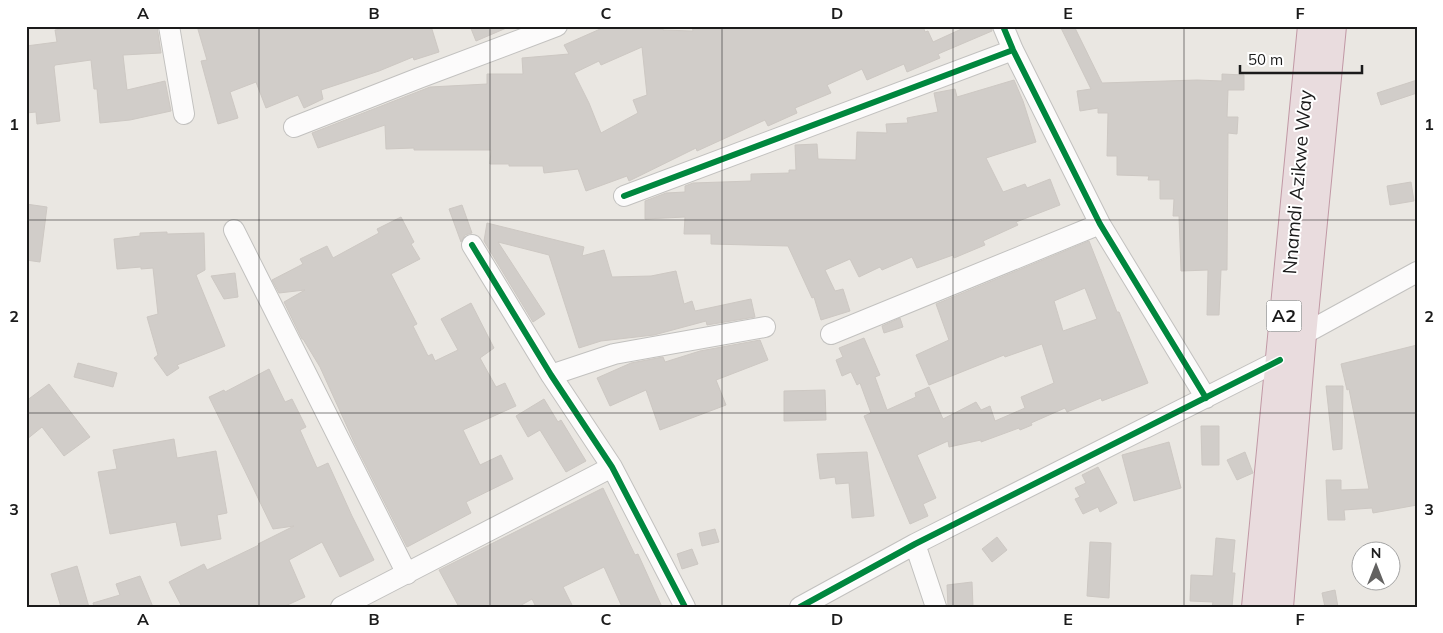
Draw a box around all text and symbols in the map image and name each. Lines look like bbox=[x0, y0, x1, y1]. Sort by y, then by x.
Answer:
text: A bbox=[137, 3, 149, 23]
text: B bbox=[368, 3, 380, 23]
text: C bbox=[601, 3, 612, 23]
text: D bbox=[831, 3, 843, 23]
text: E bbox=[1063, 3, 1073, 23]
text: F bbox=[1295, 3, 1305, 23]
scale bar bbox=[1240, 42, 1363, 74]
text: 50 m bbox=[1248, 50, 1283, 69]
street label: Nnamdi Azikwe Way bbox=[1277, 89, 1317, 275]
text: 1 bbox=[9, 114, 19, 134]
text: 1 bbox=[1424, 114, 1434, 134]
road number: A2 bbox=[1266, 300, 1302, 332]
text: 2 bbox=[9, 306, 19, 326]
text: 2 bbox=[1424, 306, 1434, 326]
text: 3 bbox=[9, 499, 19, 519]
text: 3 bbox=[1424, 499, 1434, 519]
north arrow bbox=[1350, 540, 1400, 590]
text: N bbox=[1371, 544, 1381, 562]
text: A bbox=[137, 609, 149, 629]
text: B bbox=[368, 609, 380, 629]
text: C bbox=[601, 609, 612, 629]
text: D bbox=[831, 609, 843, 629]
text: E bbox=[1063, 609, 1073, 629]
text: F bbox=[1295, 609, 1305, 629]

